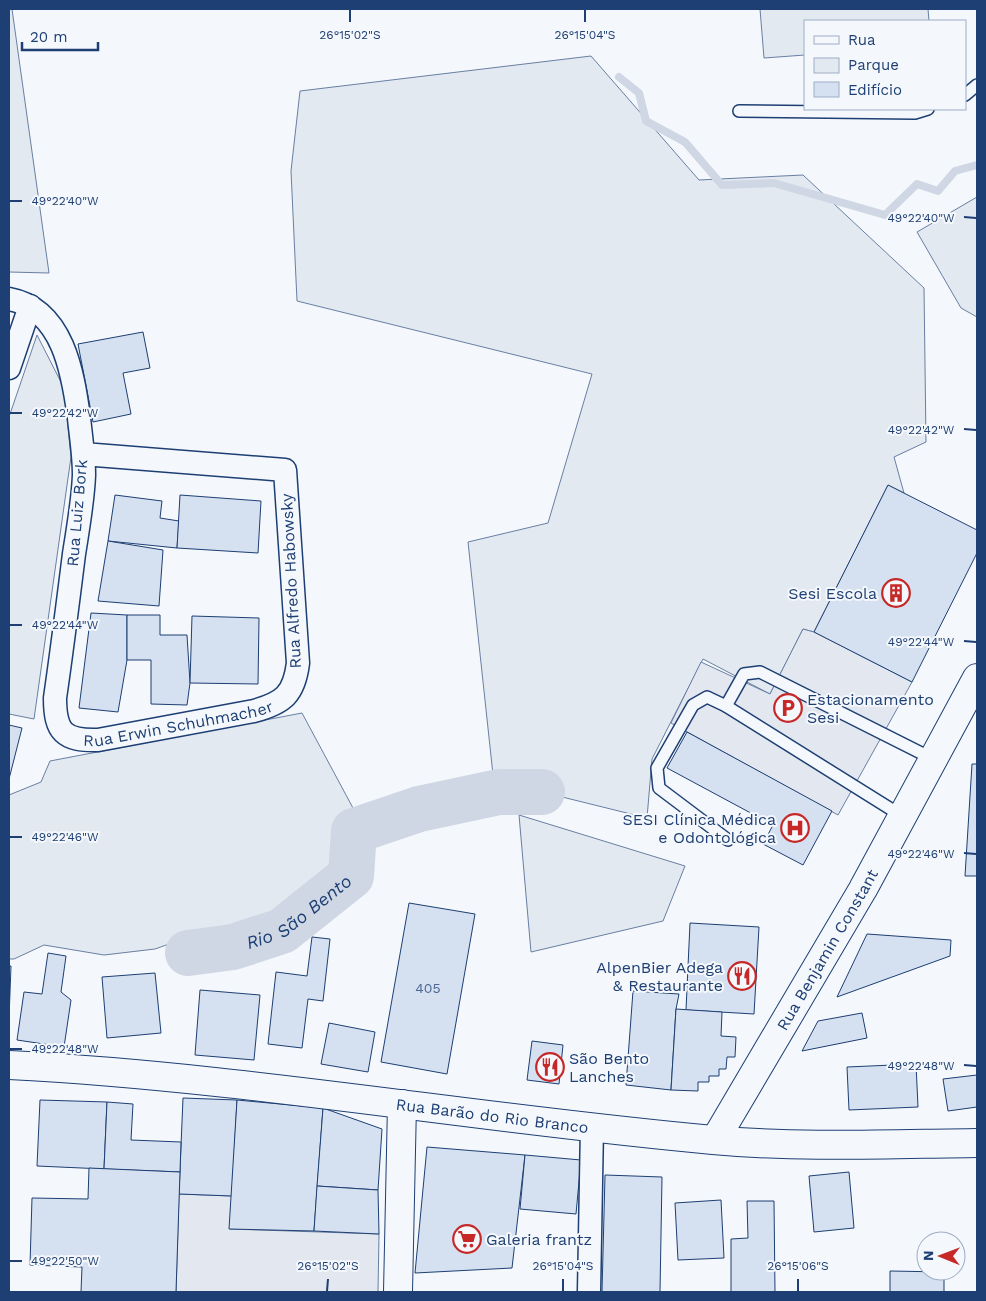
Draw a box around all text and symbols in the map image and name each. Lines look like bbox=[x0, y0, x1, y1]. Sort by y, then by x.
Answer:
scale bar bbox=[22, 20, 99, 52]
legend bbox=[804, 20, 966, 110]
text: 20 m bbox=[30, 28, 68, 46]
text: 26°15'02"S bbox=[319, 28, 381, 42]
text: 26°15'04"S bbox=[554, 28, 616, 42]
text: Rua bbox=[848, 31, 876, 49]
text: Parque bbox=[848, 56, 899, 74]
text: Edifício bbox=[848, 81, 902, 99]
text: 49°22'40"W bbox=[31, 194, 99, 208]
text: 49°22'40"W bbox=[887, 211, 955, 225]
text: 49°22'42"W bbox=[32, 406, 99, 420]
text: 49°22'42"W bbox=[888, 423, 955, 437]
street label: Rua Luiz Bork bbox=[63, 459, 91, 567]
street label: Rua Alfredo Habowsky bbox=[277, 492, 305, 669]
building icon: Sesi Escola bbox=[881, 578, 911, 608]
place label: Sesi Escola bbox=[788, 584, 877, 603]
text: 49°22'44"W bbox=[32, 618, 99, 632]
text: 49°22'44"W bbox=[888, 635, 955, 649]
place label: Estacionamento Sesi bbox=[807, 690, 934, 727]
parking icon: Estacionamento Sesi bbox=[773, 693, 803, 723]
street label: Rua Erwin Schuhmacher bbox=[83, 696, 276, 750]
place label: SESI Clínica Médica e Odontológica bbox=[623, 810, 776, 847]
hospital icon: SESI Clínica Médica e Odontológica bbox=[780, 813, 810, 843]
text: 49°22'46"W bbox=[32, 830, 99, 844]
text: 49°22'46"W bbox=[888, 847, 955, 861]
street label: Rua Benjamin Constant bbox=[772, 865, 882, 1034]
water label: Rio São Bento bbox=[243, 870, 355, 953]
place label: AlpenBier Adega & Restaurante bbox=[596, 958, 723, 995]
restaurant icon: AlpenBier Adega & Restaurante bbox=[727, 961, 757, 991]
house number: 405 bbox=[415, 980, 441, 996]
text: 49°22'48"W bbox=[31, 1042, 99, 1056]
place label: São Bento Lanches bbox=[569, 1049, 649, 1086]
restaurant icon: São Bento Lanches bbox=[535, 1052, 565, 1082]
text: 49°22'48"W bbox=[887, 1059, 955, 1073]
street label: Rua Barão do Rio Branco bbox=[395, 1094, 590, 1137]
supermarket icon: Galeria frantz bbox=[452, 1224, 482, 1254]
place label: Galeria frantz bbox=[486, 1230, 592, 1249]
north arrow bbox=[916, 1231, 966, 1281]
text: N bbox=[920, 1250, 936, 1261]
text: 49°22'50"W bbox=[31, 1254, 99, 1268]
text: 26°15'02"S bbox=[297, 1259, 359, 1273]
text: 26°15'04"S bbox=[532, 1259, 594, 1273]
text: 26°15'06"S bbox=[767, 1259, 829, 1273]

